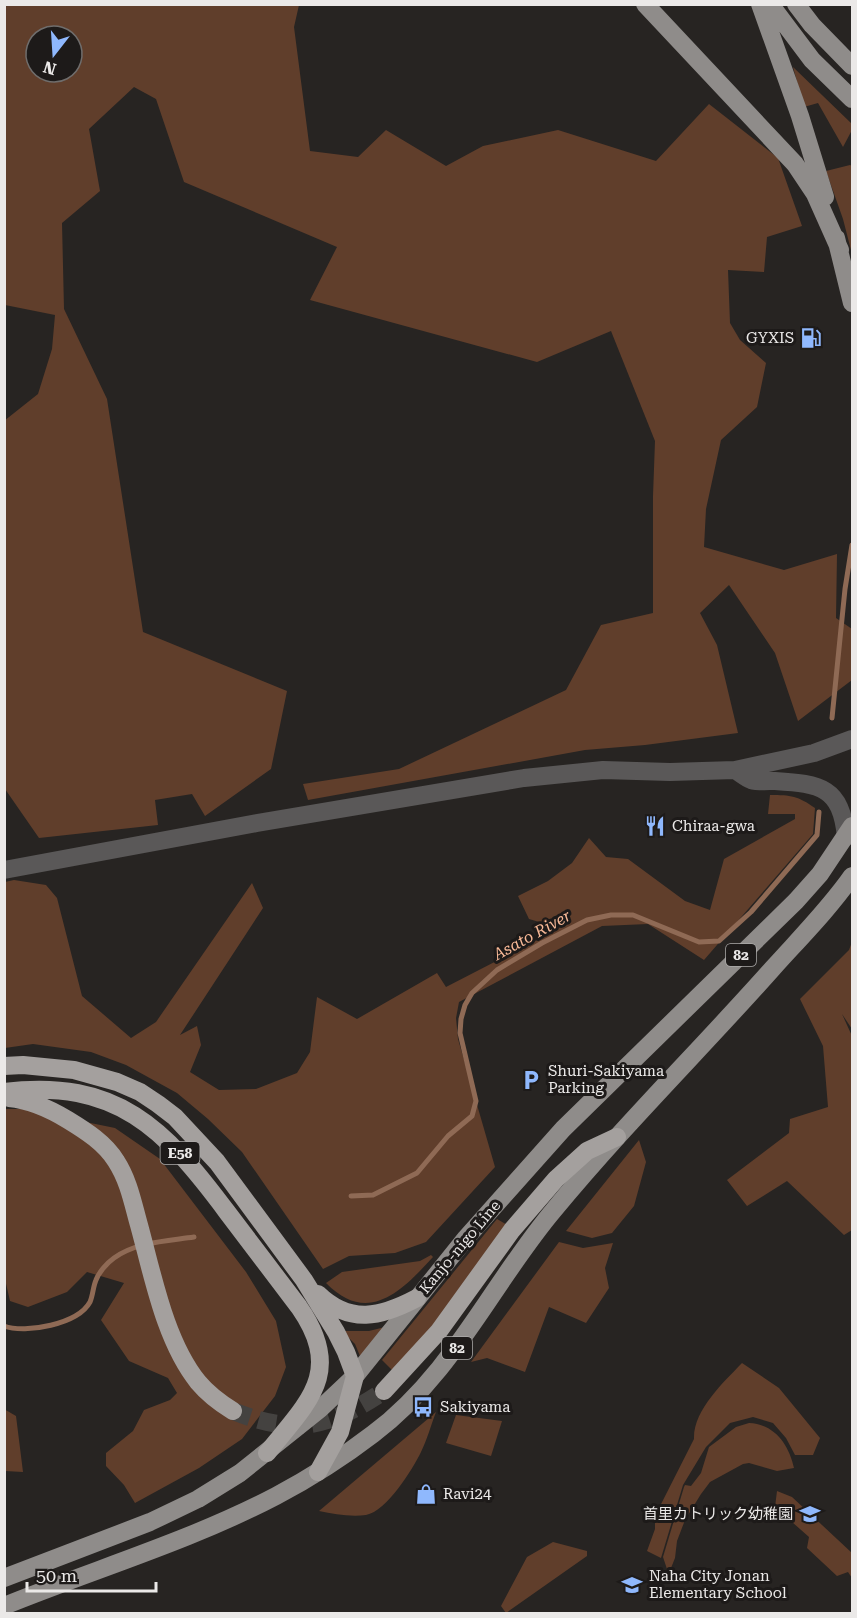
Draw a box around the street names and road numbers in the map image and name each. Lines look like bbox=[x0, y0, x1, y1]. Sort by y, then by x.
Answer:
road number: 82 bbox=[726, 944, 756, 966]
road number: E58 bbox=[160, 1142, 200, 1164]
street label: Kanjo-nigo Line bbox=[416, 1197, 504, 1297]
road number: 82 bbox=[442, 1337, 472, 1359]

